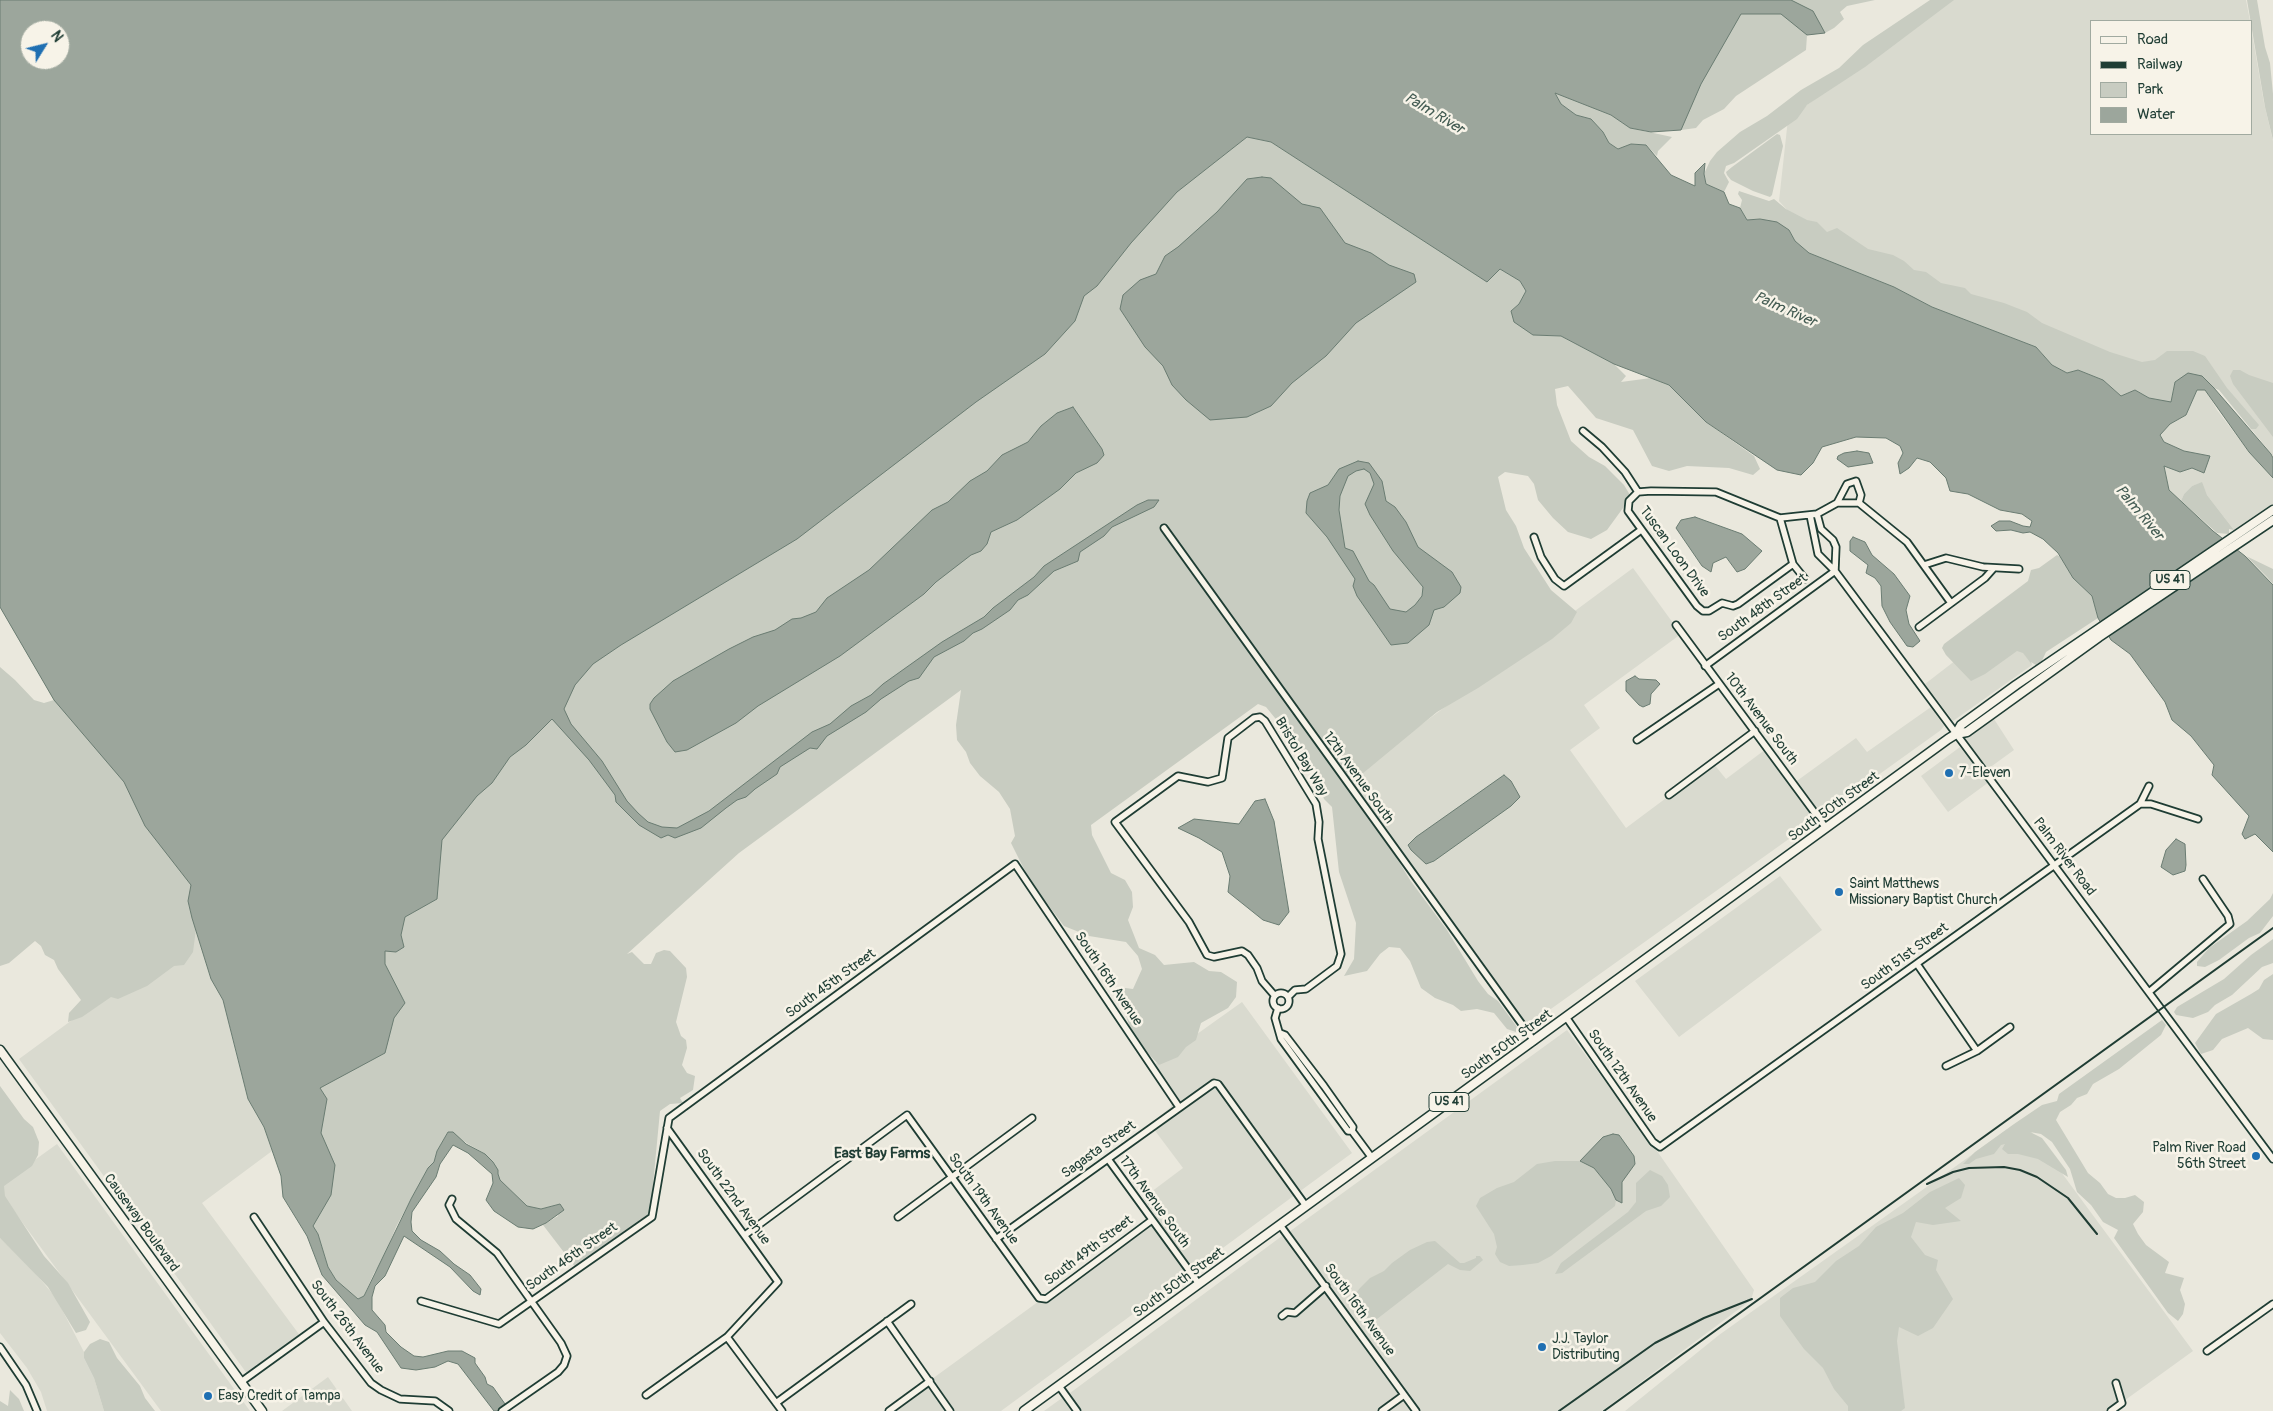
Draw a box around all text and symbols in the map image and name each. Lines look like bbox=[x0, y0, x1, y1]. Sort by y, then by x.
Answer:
north arrow bbox=[20, 20, 70, 70]
legend bbox=[2090, 20, 2253, 135]
text: N bbox=[47, 28, 66, 45]
text: Road bbox=[2137, 30, 2168, 49]
text: Railway bbox=[2137, 55, 2182, 74]
text: Park bbox=[2137, 80, 2163, 99]
water label: Palm River bbox=[1401, 89, 1467, 139]
text: Water bbox=[2137, 105, 2175, 124]
water label: Palm River bbox=[1751, 288, 1819, 332]
water label: Palm River bbox=[2111, 482, 2167, 544]
street label: Tuscan Loon Drive bbox=[1635, 503, 1713, 601]
street label: South 48th Street bbox=[1715, 570, 1811, 646]
road number: US 41 bbox=[2150, 570, 2190, 590]
street label: 10th Avenue South bbox=[1721, 670, 1801, 768]
street label: Bristol Bay Way bbox=[1271, 714, 1331, 800]
street label: 12th Avenue South bbox=[1319, 729, 1397, 827]
place label: 7-Eleven bbox=[1959, 765, 2011, 781]
marker: 7-Eleven bbox=[1943, 767, 1955, 779]
street label: South 50th Street bbox=[1785, 768, 1883, 846]
street label: Palm River Road bbox=[2029, 815, 2099, 899]
place label: Saint Matthews Missionary Baptist Church bbox=[1849, 876, 1997, 909]
marker: Saint Matthews Missionary Baptist Church bbox=[1833, 886, 1845, 898]
street label: South 51st Street bbox=[1858, 920, 1952, 994]
street label: South 16th Avenue bbox=[1070, 929, 1146, 1029]
street label: South 45th Street bbox=[783, 946, 879, 1022]
street label: South 50th Street bbox=[1458, 1006, 1556, 1084]
street label: South 12th Avenue bbox=[1584, 1026, 1660, 1126]
road number: US 41 bbox=[1429, 1092, 1469, 1112]
street label: Sagasta Street bbox=[1059, 1117, 1139, 1183]
place label: Palm River Road 56th Street bbox=[2152, 1140, 2246, 1172]
district label: East Bay Farms bbox=[834, 1145, 930, 1163]
street label: South 22nd Avenue bbox=[693, 1146, 773, 1248]
street label: South 19th Avenue bbox=[944, 1150, 1022, 1248]
marker: Palm River Road 56th Street bbox=[2250, 1150, 2262, 1162]
street label: 17th Avenue South bbox=[1115, 1153, 1193, 1251]
street label: Causeway Boulevard bbox=[100, 1171, 182, 1275]
street label: South 49th Street bbox=[1041, 1212, 1137, 1290]
street label: South 46th Street bbox=[523, 1219, 621, 1295]
street label: South 50th Street bbox=[1130, 1244, 1228, 1322]
street label: South 16th Avenue bbox=[1320, 1261, 1398, 1359]
street label: South 26th Avenue bbox=[307, 1277, 387, 1377]
place label: J.J. Taylor Distributing bbox=[1552, 1331, 1620, 1364]
marker: J.J. Taylor Distributing bbox=[1536, 1341, 1548, 1353]
place label: Easy Credit of Tampa bbox=[218, 1388, 341, 1404]
marker: Easy Credit of Tampa bbox=[202, 1390, 214, 1402]

